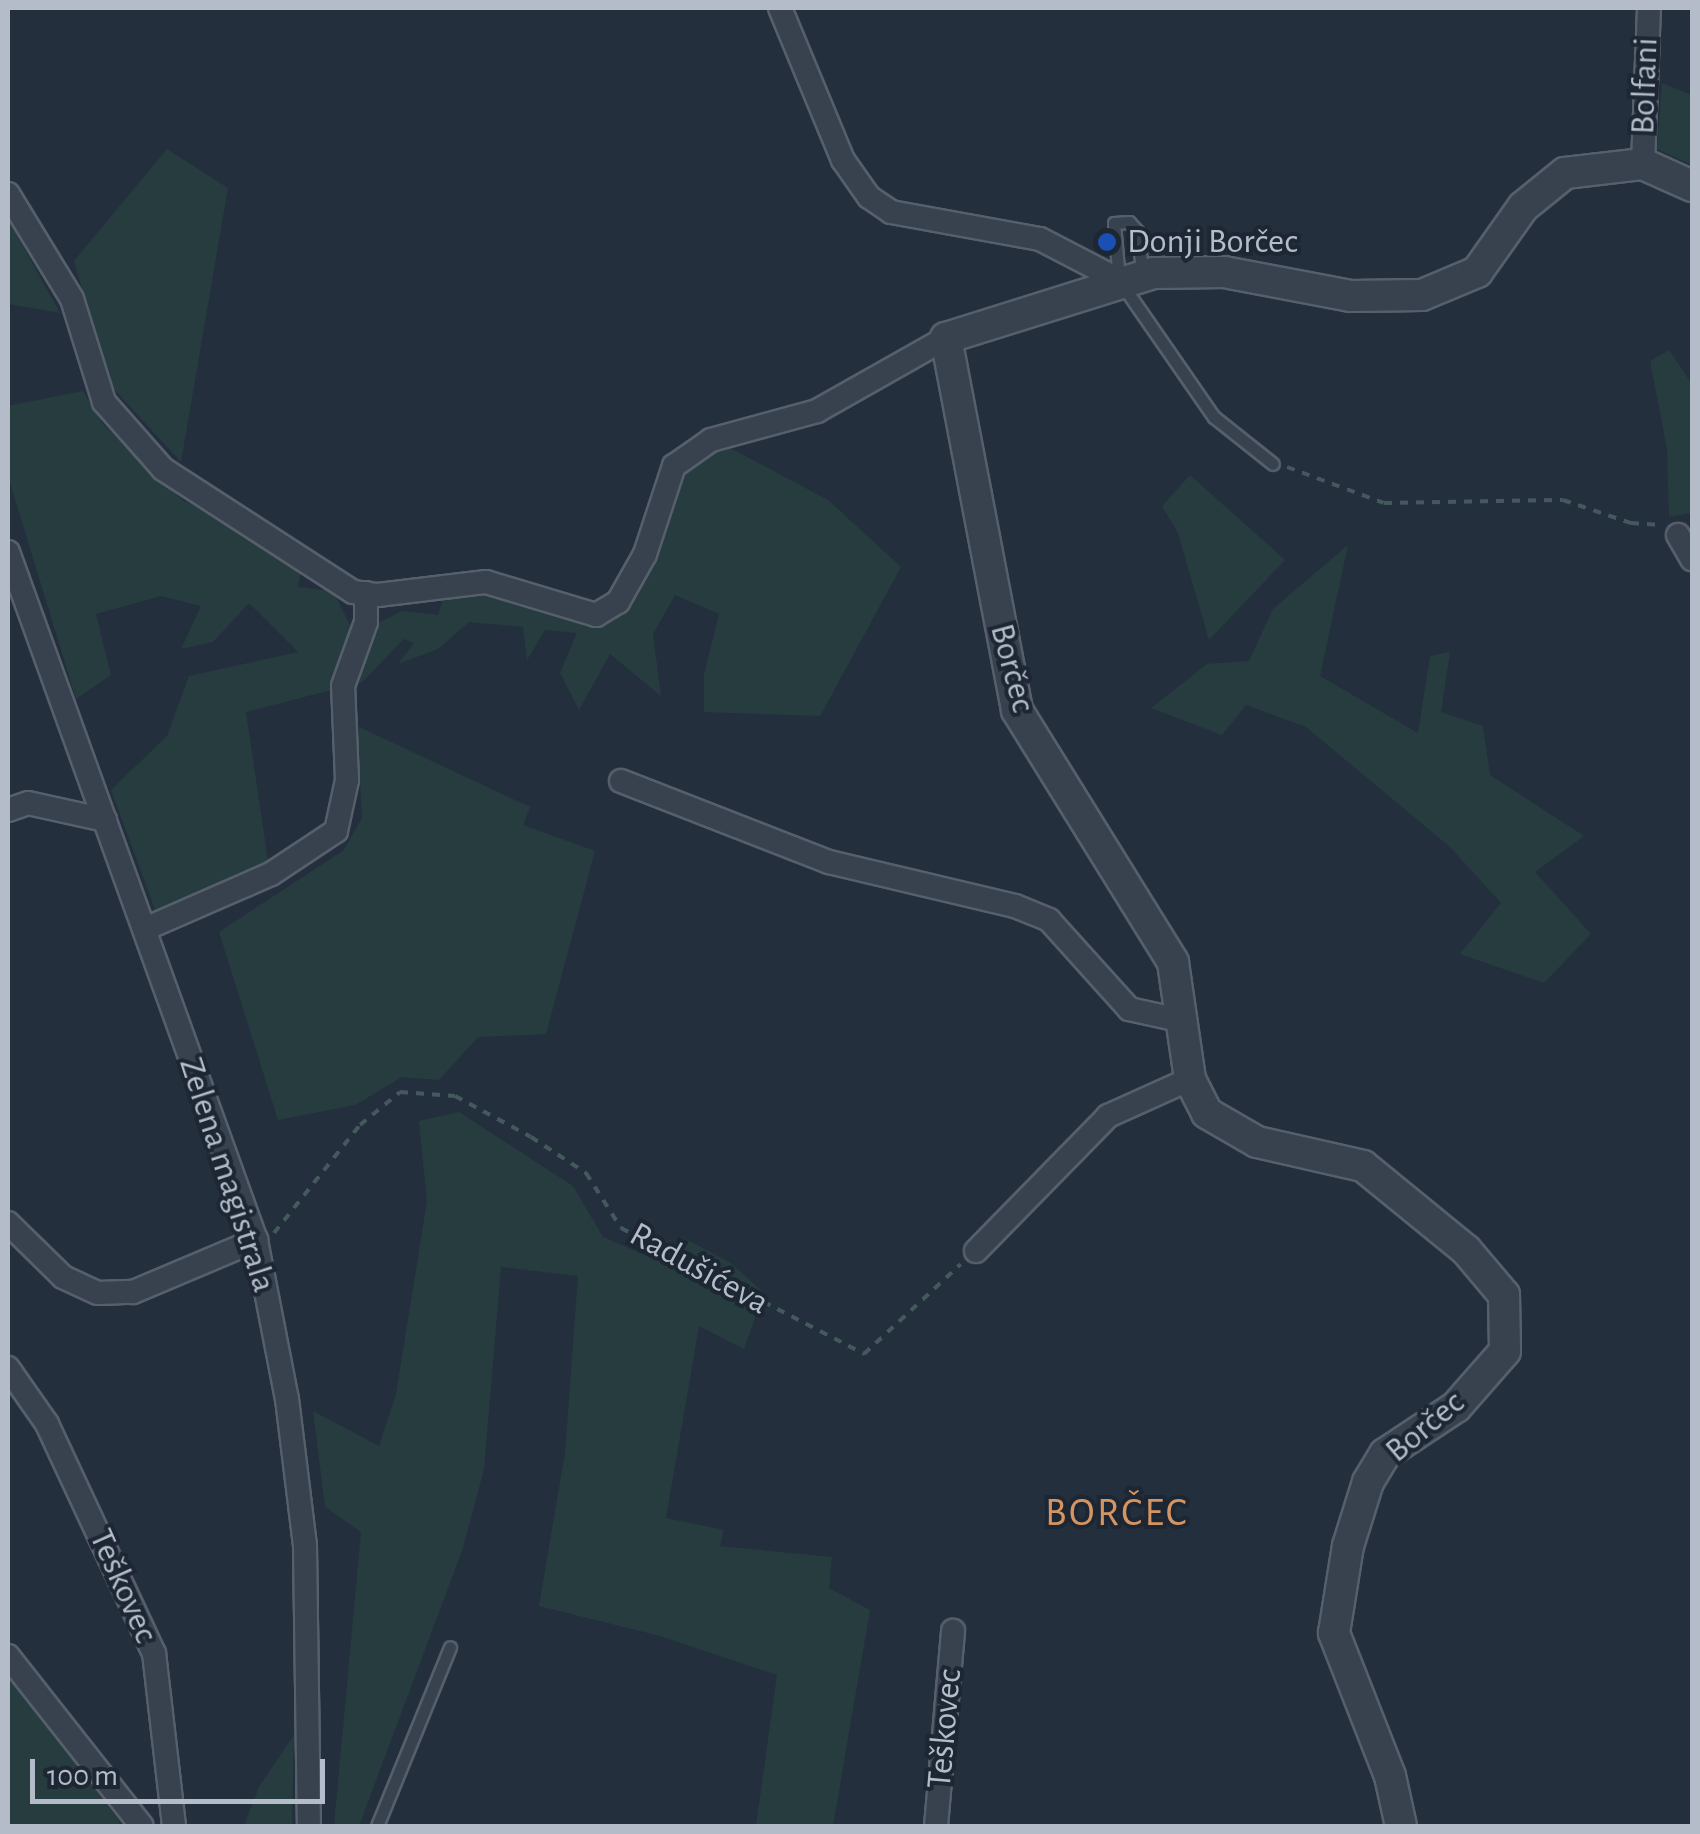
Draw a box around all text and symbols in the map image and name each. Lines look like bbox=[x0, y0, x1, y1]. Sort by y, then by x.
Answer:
street label: Bolfani bbox=[1622, 37, 1668, 135]
place label: Donji Borčec bbox=[1127, 221, 1298, 263]
marker: Donji Borčec bbox=[1096, 231, 1118, 253]
street label: Borčec bbox=[980, 619, 1044, 717]
street label: Zelena magistrala bbox=[169, 1052, 285, 1298]
street label: Radušićeva bbox=[622, 1214, 776, 1324]
street label: Borčec bbox=[1377, 1382, 1473, 1472]
district label: BORČEC bbox=[1045, 1489, 1189, 1537]
street label: Teškovec bbox=[79, 1523, 167, 1649]
street label: Teškovec bbox=[919, 1667, 971, 1791]
scale bar bbox=[35, 1739, 330, 1801]
text: 100 m bbox=[47, 1761, 118, 1791]

